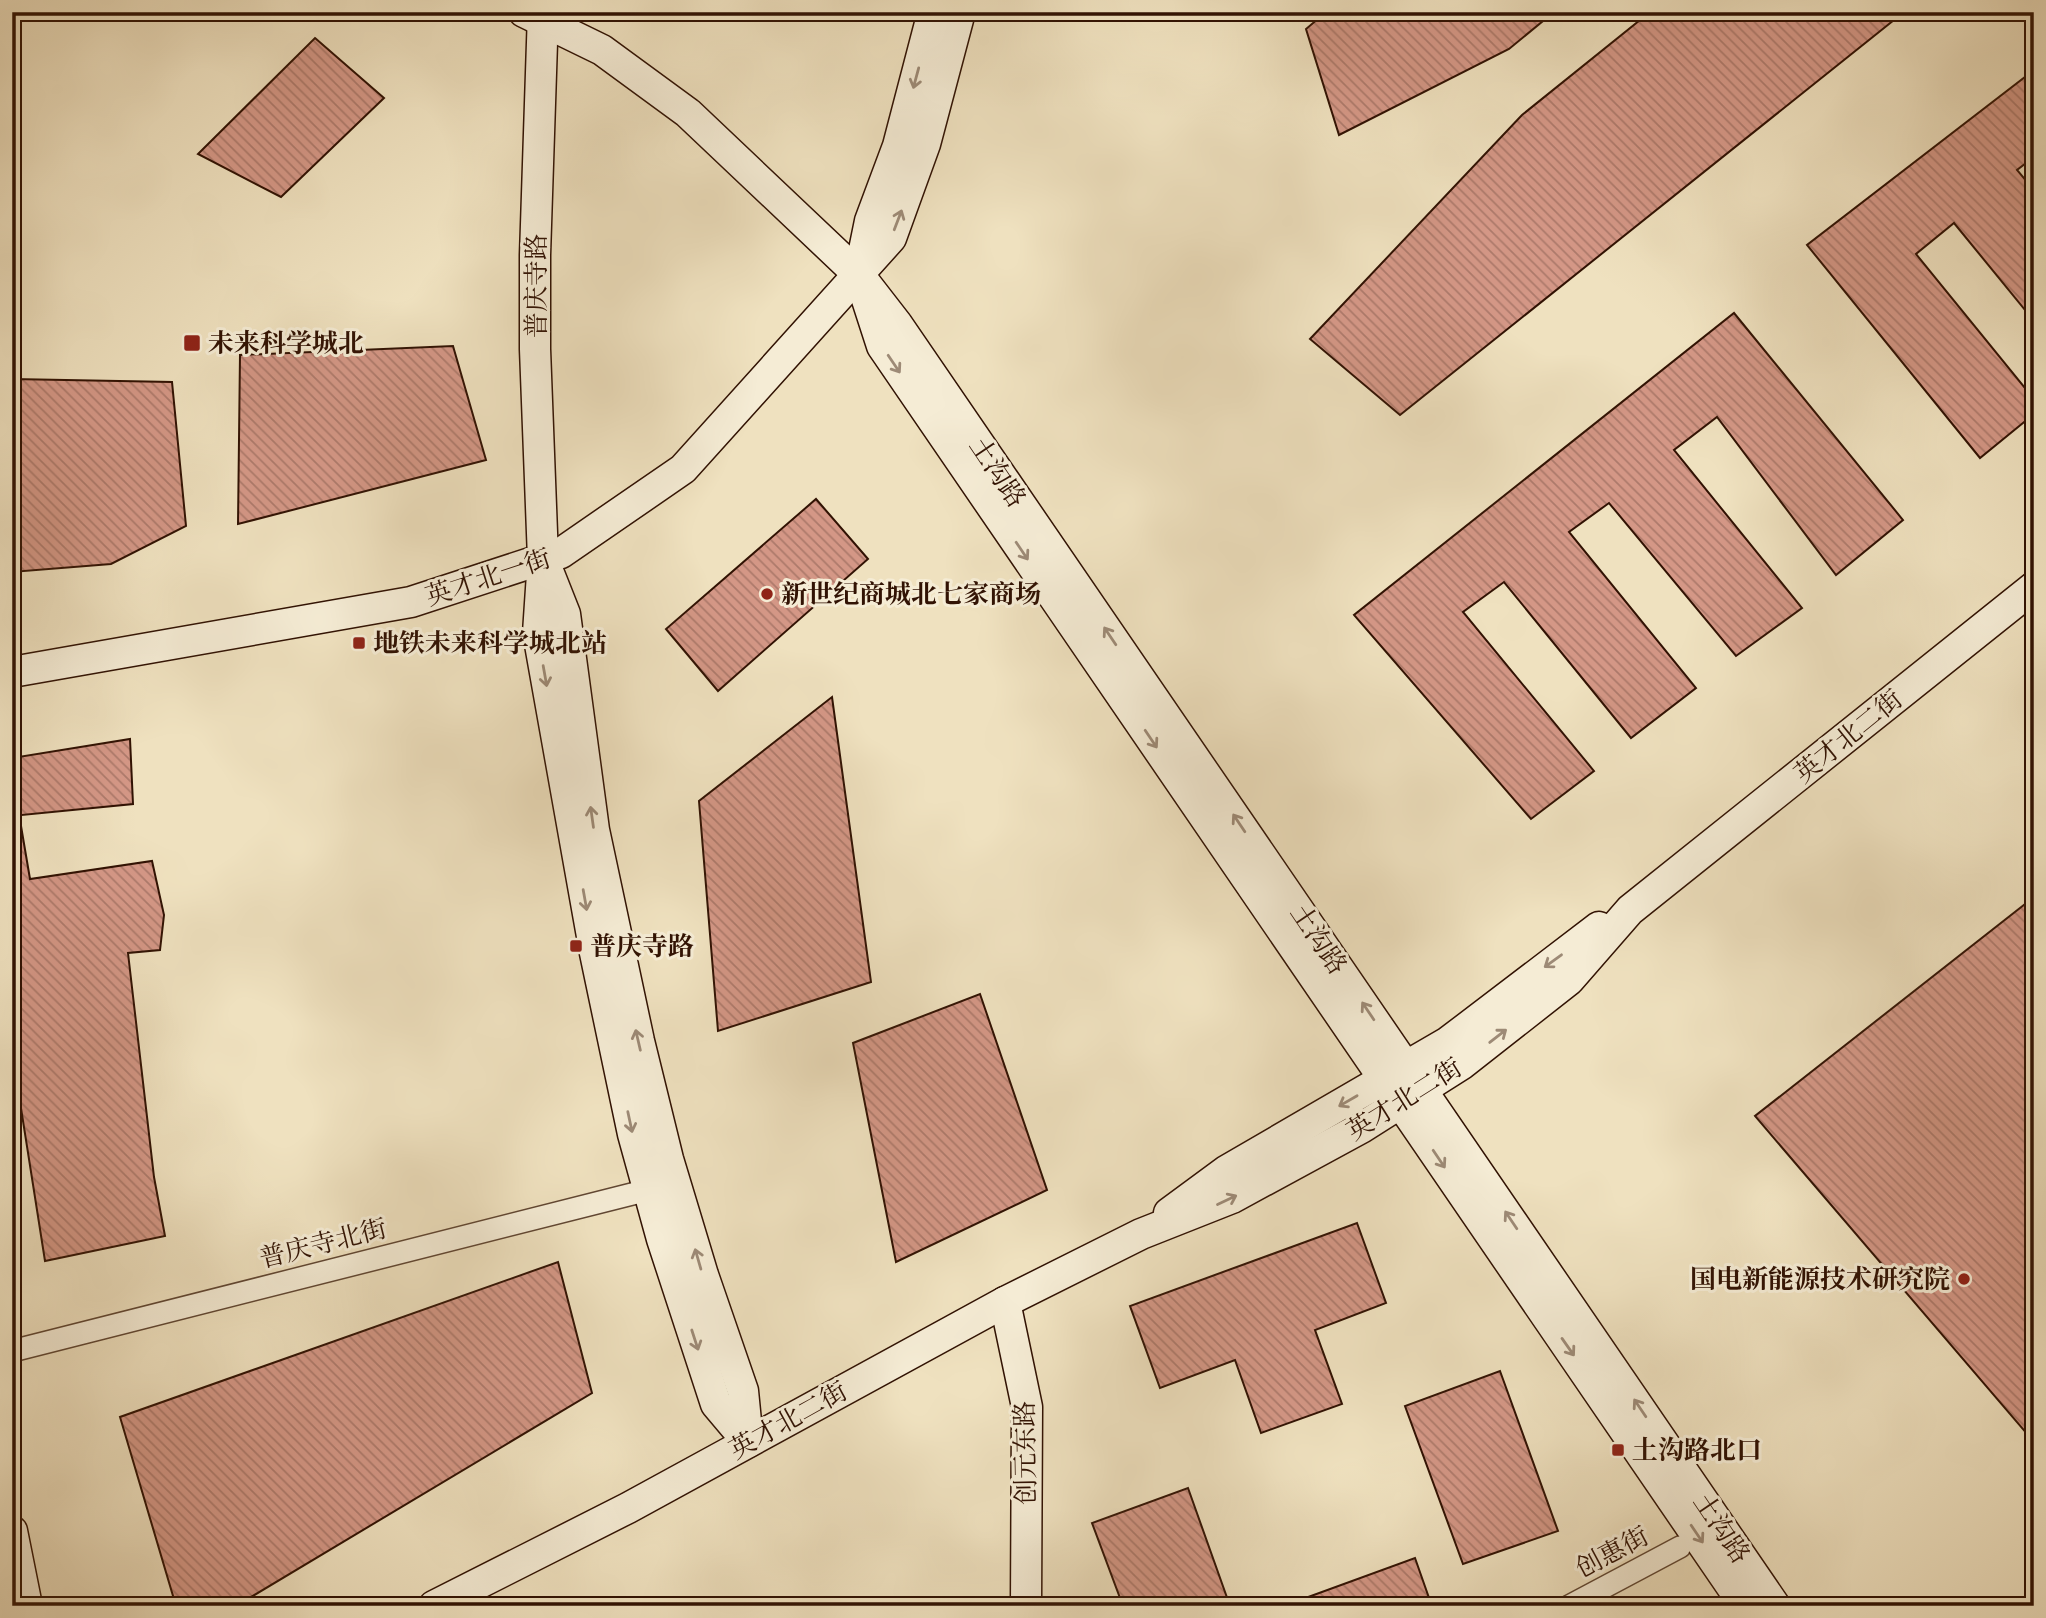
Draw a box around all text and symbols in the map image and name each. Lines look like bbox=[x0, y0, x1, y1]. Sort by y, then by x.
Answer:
one-way arrow bbox=[909, 66, 922, 89]
one-way arrow bbox=[892, 210, 905, 231]
street label: 普庆寺路 bbox=[521, 234, 554, 338]
place label: 未来科学城北 bbox=[208, 328, 364, 361]
marker: 未来科学城北 bbox=[182, 333, 202, 353]
one-way arrow bbox=[887, 353, 901, 373]
street label: 土沟路 bbox=[961, 431, 1032, 514]
one-way arrow bbox=[1015, 541, 1030, 560]
street label: 英才北一街 bbox=[422, 543, 555, 614]
place label: 新世纪商城北七家商场 bbox=[781, 579, 1041, 612]
marker: 新世纪商城北七家商场 bbox=[759, 586, 775, 602]
one-way arrow bbox=[1103, 626, 1117, 646]
place label: 地铁未来科学城北站 bbox=[373, 628, 607, 661]
marker: 地铁未来科学城北站 bbox=[351, 635, 367, 651]
one-way arrow bbox=[539, 664, 553, 686]
street label: 英才北二街 bbox=[1788, 683, 1910, 791]
one-way arrow bbox=[1144, 729, 1158, 748]
one-way arrow bbox=[586, 806, 599, 829]
one-way arrow bbox=[1232, 814, 1246, 833]
one-way arrow bbox=[579, 888, 592, 911]
street label: 土沟路 bbox=[1282, 898, 1353, 981]
place label: 普庆寺路 bbox=[590, 931, 694, 964]
marker: 普庆寺路 bbox=[568, 938, 584, 954]
one-way arrow bbox=[1544, 953, 1563, 968]
one-way arrow bbox=[1361, 1002, 1375, 1021]
one-way arrow bbox=[631, 1029, 645, 1052]
one-way arrow bbox=[1488, 1029, 1506, 1044]
street label: 英才北二街 bbox=[1341, 1052, 1469, 1149]
one-way arrow bbox=[1338, 1095, 1358, 1109]
one-way arrow bbox=[625, 1111, 638, 1133]
one-way arrow bbox=[1432, 1149, 1446, 1168]
one-way arrow bbox=[1216, 1193, 1238, 1206]
one-way arrow bbox=[1504, 1211, 1518, 1230]
street label: 普庆寺北街 bbox=[256, 1213, 390, 1276]
one-way arrow bbox=[691, 1248, 704, 1271]
place label: 国电新能源技术研究院 bbox=[1690, 1264, 1950, 1297]
marker: 国电新能源技术研究院 bbox=[1956, 1271, 1972, 1287]
one-way arrow bbox=[690, 1329, 702, 1351]
one-way arrow bbox=[1561, 1337, 1575, 1356]
street label: 英才北二街 bbox=[724, 1375, 854, 1467]
one-way arrow bbox=[1633, 1399, 1647, 1418]
street label: 创元东路 bbox=[1009, 1401, 1044, 1505]
place label: 土沟路北口 bbox=[1632, 1435, 1762, 1468]
marker: 土沟路北口 bbox=[1610, 1442, 1626, 1458]
street label: 土沟路 bbox=[1685, 1487, 1756, 1570]
street label: 创惠街 bbox=[1571, 1520, 1655, 1586]
one-way arrow bbox=[1690, 1524, 1704, 1543]

